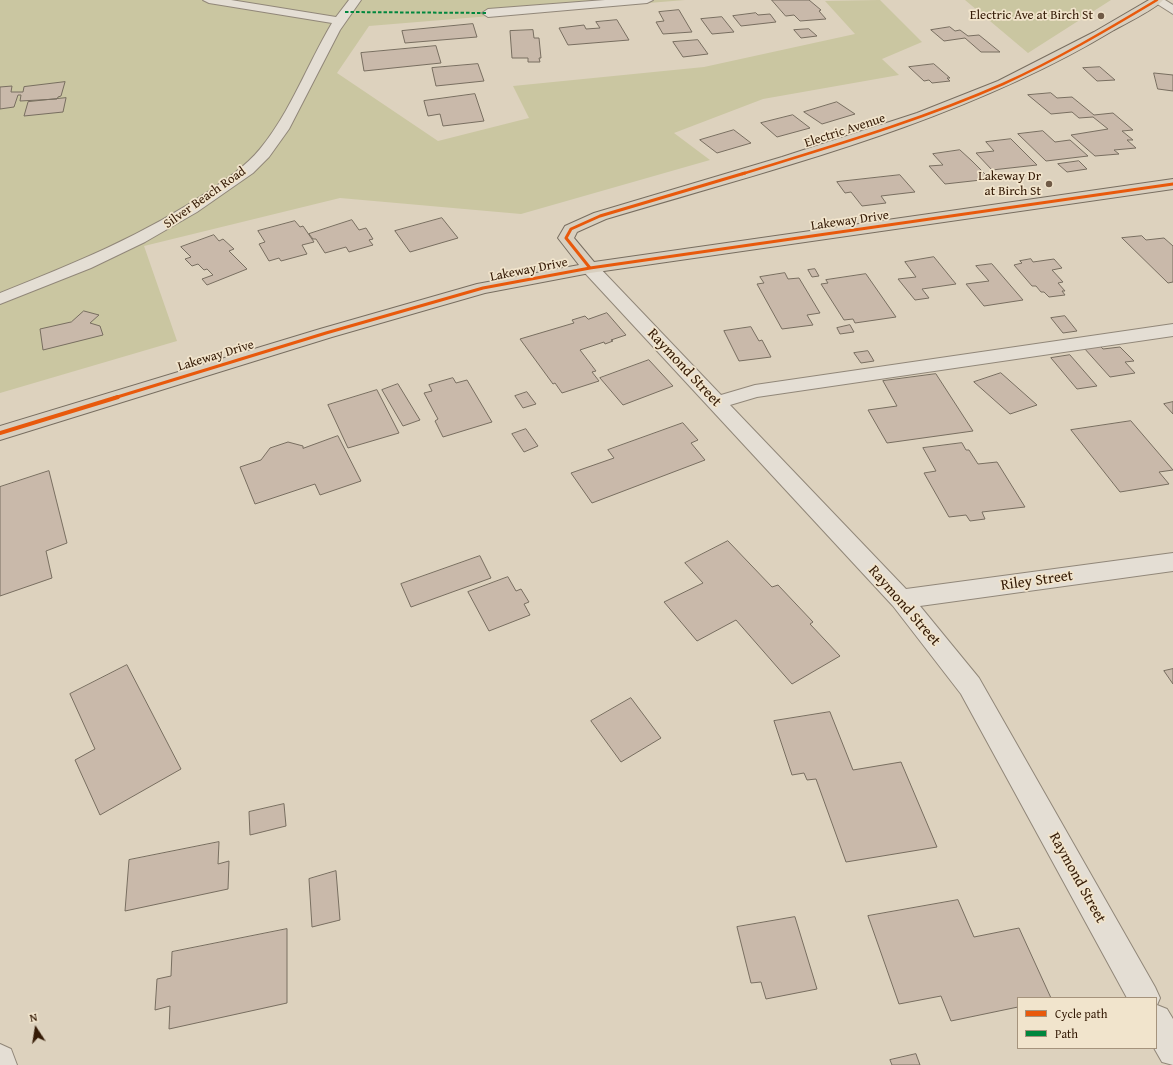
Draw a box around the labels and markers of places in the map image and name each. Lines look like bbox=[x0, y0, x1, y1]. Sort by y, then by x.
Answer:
place label: Electric Ave at Birch St bbox=[970, 8, 1093, 24]
marker: Electric Ave at Birch St bbox=[1096, 11, 1106, 21]
place label: Lakeway Dr at Birch St bbox=[978, 169, 1041, 200]
marker: Lakeway Dr at Birch St bbox=[1044, 179, 1054, 189]

